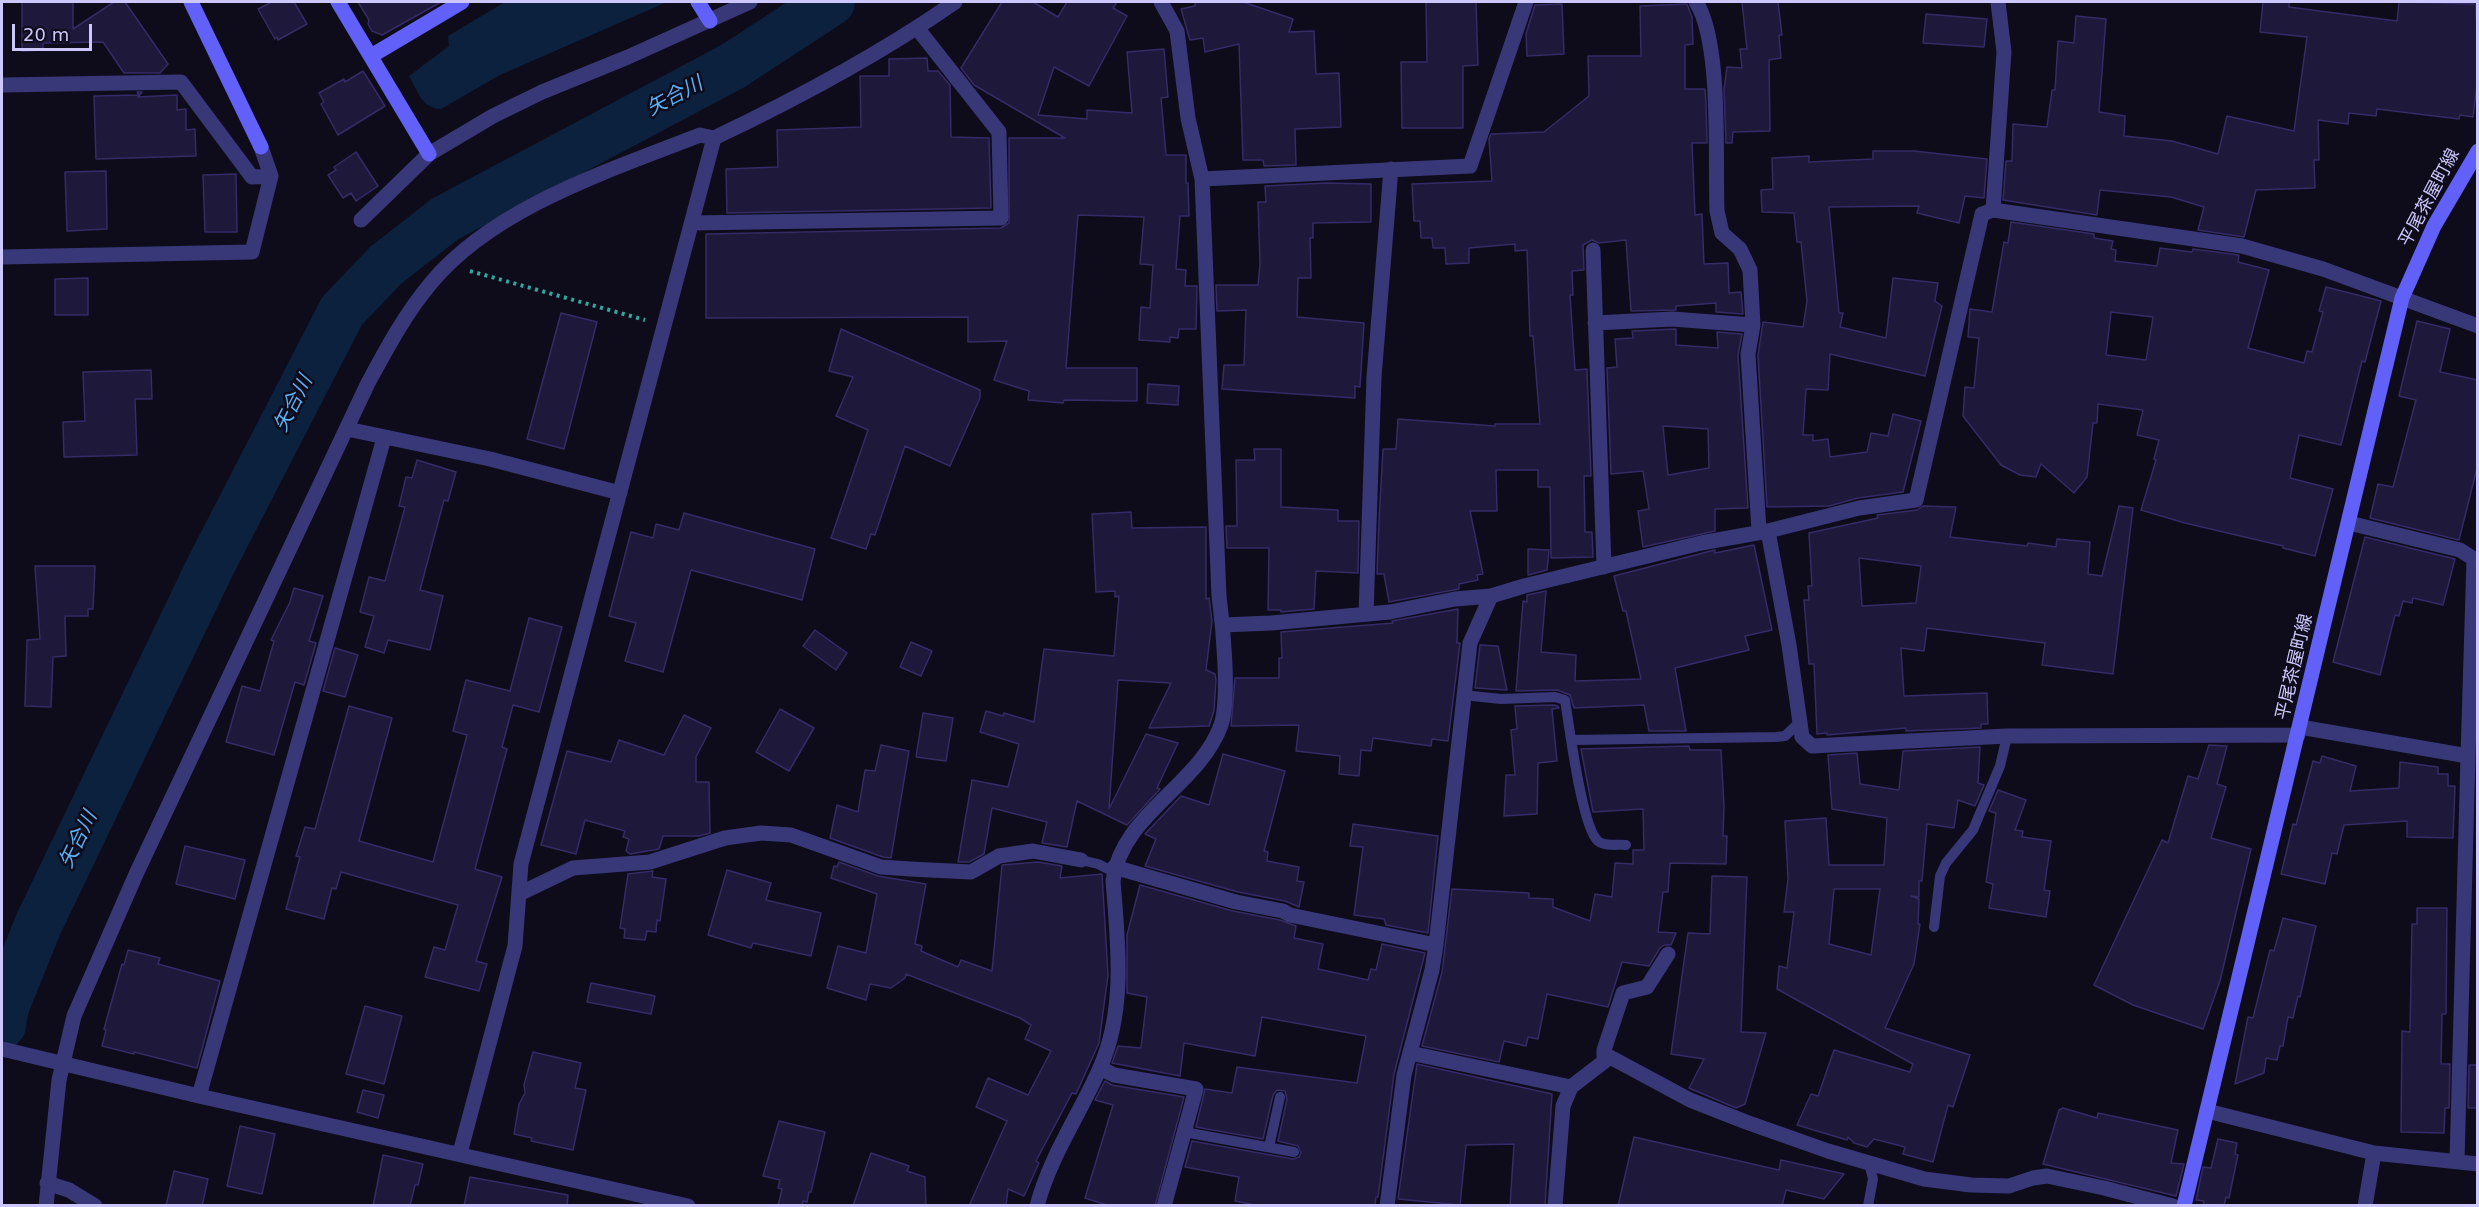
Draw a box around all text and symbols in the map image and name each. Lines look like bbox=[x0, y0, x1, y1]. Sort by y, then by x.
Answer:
scale bar bbox=[15, 12, 94, 50]
text: 20 m bbox=[23, 24, 69, 45]
water label: 矢合川 bbox=[643, 72, 707, 122]
street label: 平尾茶屋町線 bbox=[2395, 145, 2465, 251]
water label: 矢合川 bbox=[270, 372, 318, 436]
street label: 平尾茶屋町線 bbox=[2272, 612, 2318, 722]
water label: 矢合川 bbox=[55, 808, 103, 872]

